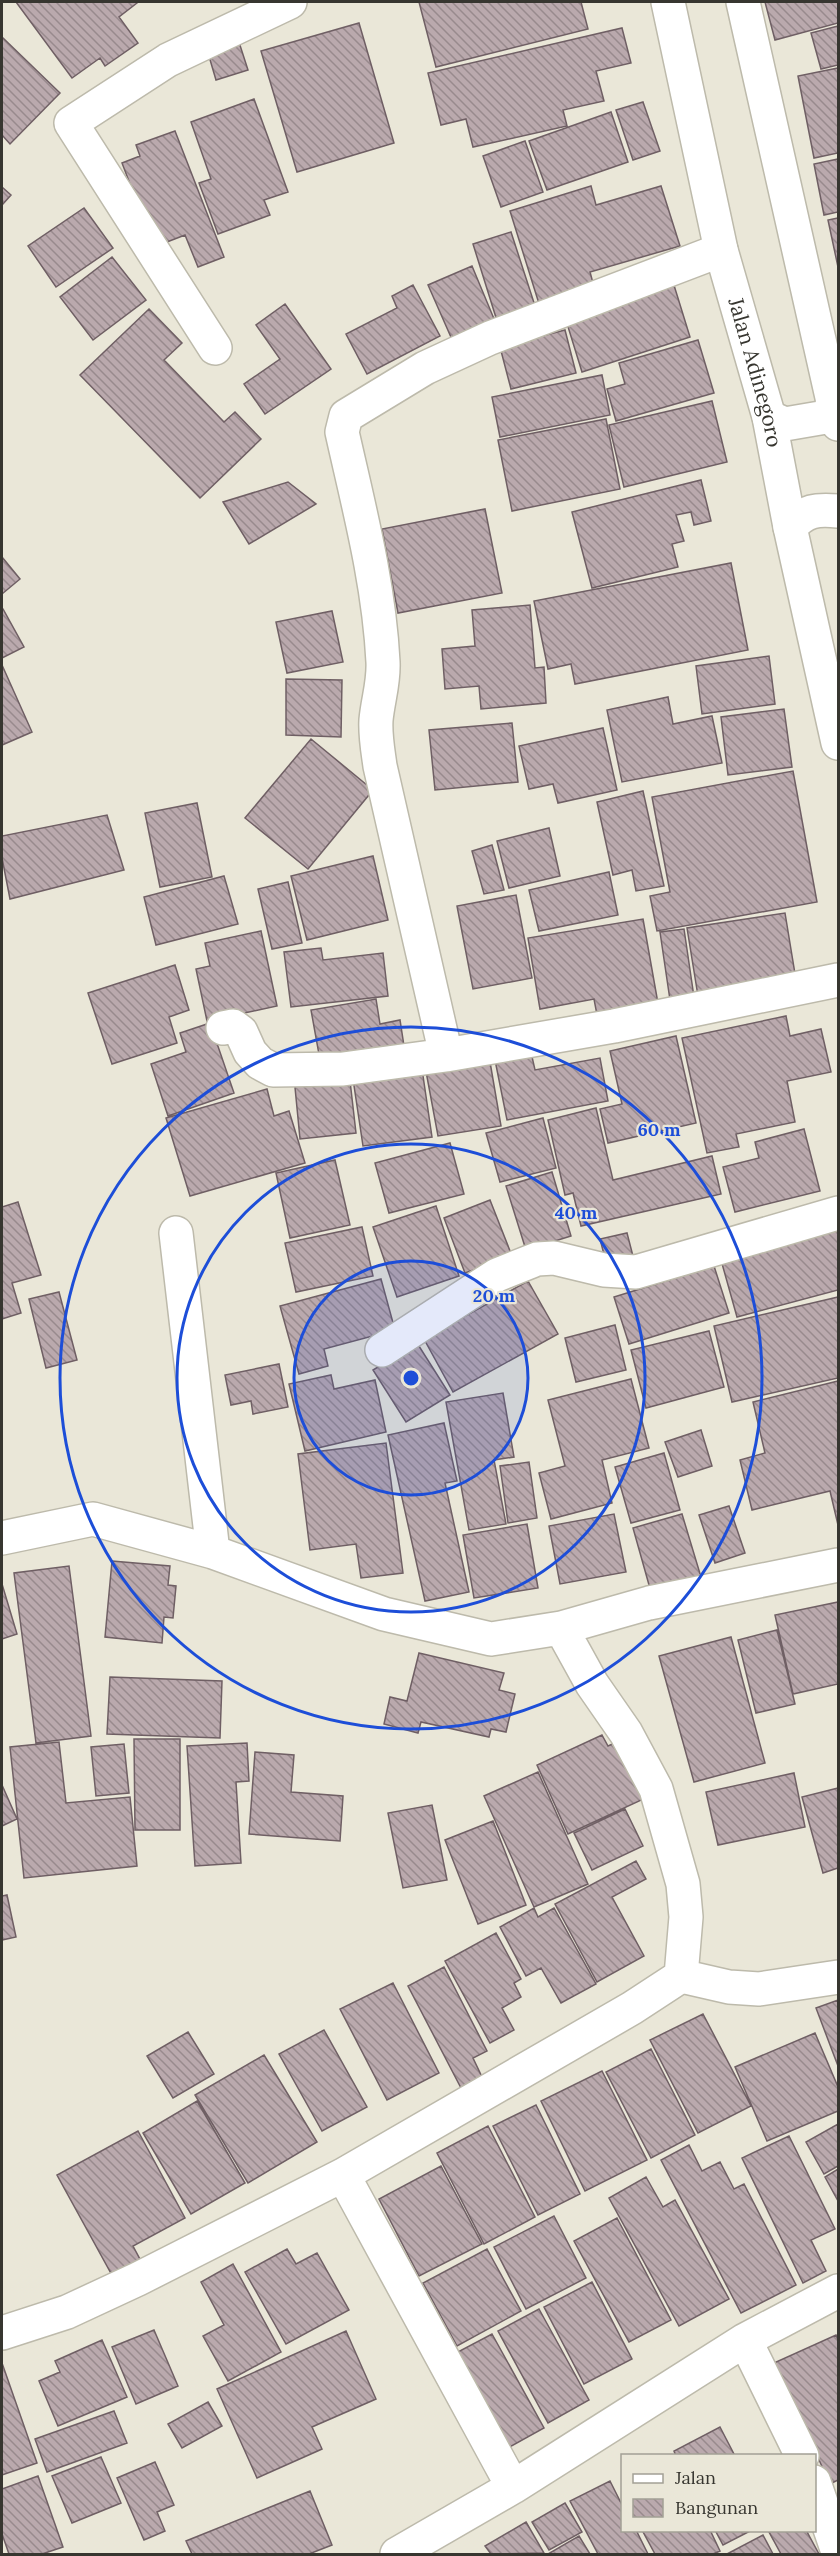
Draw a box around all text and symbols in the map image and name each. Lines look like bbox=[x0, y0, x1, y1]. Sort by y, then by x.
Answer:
street label: Jalan Adinegoro bbox=[722, 294, 789, 450]
text: 60 m bbox=[637, 1118, 681, 1141]
text: 40 m bbox=[555, 1201, 598, 1224]
text: 20 m bbox=[473, 1284, 516, 1307]
centre of rings bbox=[401, 1368, 421, 1388]
legend bbox=[621, 2454, 816, 2532]
text: Jalan bbox=[674, 2466, 716, 2489]
text: Bangunan bbox=[675, 2496, 758, 2519]

